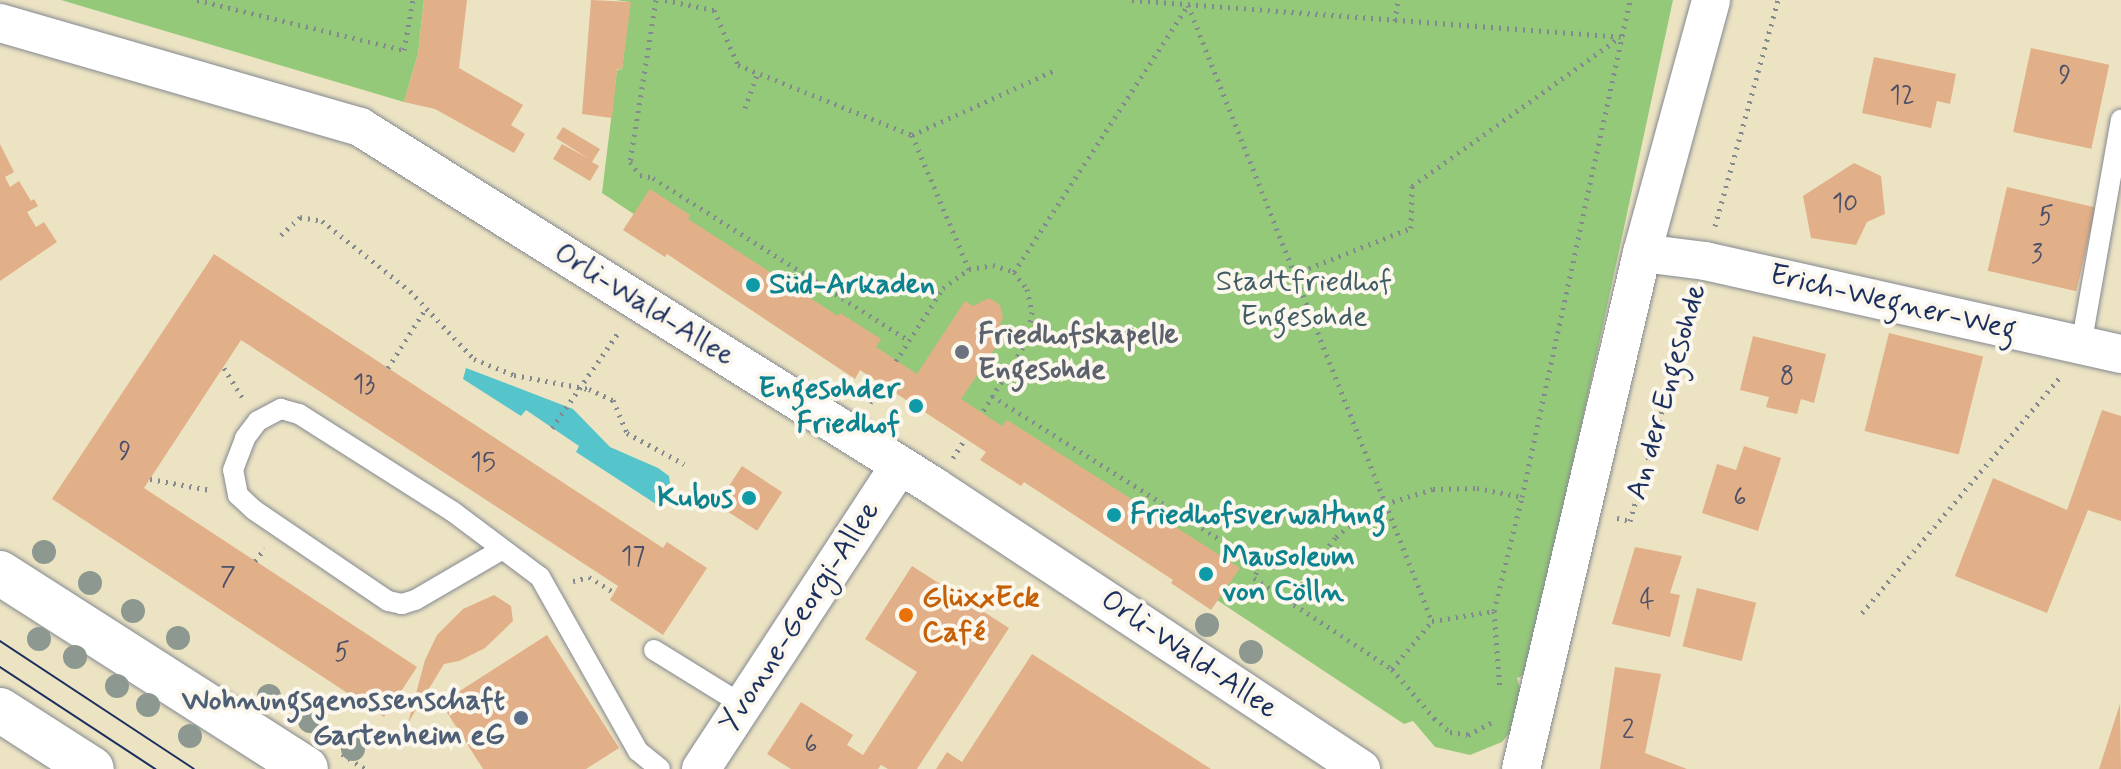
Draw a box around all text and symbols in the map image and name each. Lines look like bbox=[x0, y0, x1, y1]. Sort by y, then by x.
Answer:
house number: 9 bbox=[2059, 61, 2071, 93]
house number: 12 bbox=[1889, 81, 1915, 113]
house number: 10 bbox=[1832, 189, 1858, 221]
house number: 5 bbox=[2038, 202, 2054, 234]
street label: Orli-Wald-Allee bbox=[547, 235, 741, 375]
house number: 3 bbox=[2031, 240, 2043, 272]
street label: Erich-Wegner-Weg bbox=[1766, 257, 2020, 349]
park label: Stadtfriedhof Engesohde bbox=[1216, 264, 1392, 334]
place label: Süd-Arkaden bbox=[769, 267, 935, 303]
marker: Süd-Arkaden bbox=[744, 276, 762, 294]
street label: An der Engesohde bbox=[1619, 282, 1715, 502]
place label: Friedhofskapelle Engesohde bbox=[978, 317, 1178, 388]
marker: Friedhofskapelle Engesohde bbox=[953, 343, 971, 361]
house number: 8 bbox=[1780, 362, 1794, 394]
house number: 13 bbox=[353, 370, 375, 402]
place label: Engesohder Friedhof bbox=[758, 371, 900, 442]
marker: Engesohder Friedhof bbox=[907, 397, 925, 415]
house number: 9 bbox=[119, 437, 131, 469]
house number: 15 bbox=[470, 448, 496, 480]
place label: Kubus bbox=[657, 480, 733, 516]
house number: 6 bbox=[1733, 483, 1747, 515]
marker: Kubus bbox=[740, 489, 758, 507]
street label: Yvonne-Georgi-Allee bbox=[712, 494, 888, 740]
place label: Friedhofsverwaltung bbox=[1130, 497, 1386, 533]
marker: Friedhofsverwaltung bbox=[1105, 506, 1123, 524]
place label: Mausoleum von Cölln bbox=[1222, 539, 1355, 610]
house number: 17 bbox=[621, 542, 645, 574]
house number: 7 bbox=[220, 563, 236, 595]
marker: Mausoleum von Cölln bbox=[1197, 565, 1215, 583]
place label: GlüxxEck Café bbox=[922, 580, 1040, 650]
street label: Orli-Wald-Allee bbox=[1094, 583, 1284, 727]
house number: 4 bbox=[1639, 586, 1655, 618]
marker: GlüxxEck Café bbox=[897, 606, 915, 624]
house number: 5 bbox=[334, 638, 350, 670]
place label: Wohnungsgenossenschaft Gartenheim eG bbox=[182, 683, 505, 754]
marker: Wohnungsgenossenschaft Gartenheim eG bbox=[512, 709, 530, 727]
house number: 2 bbox=[1622, 716, 1634, 748]
house number: 6 bbox=[804, 730, 818, 762]

